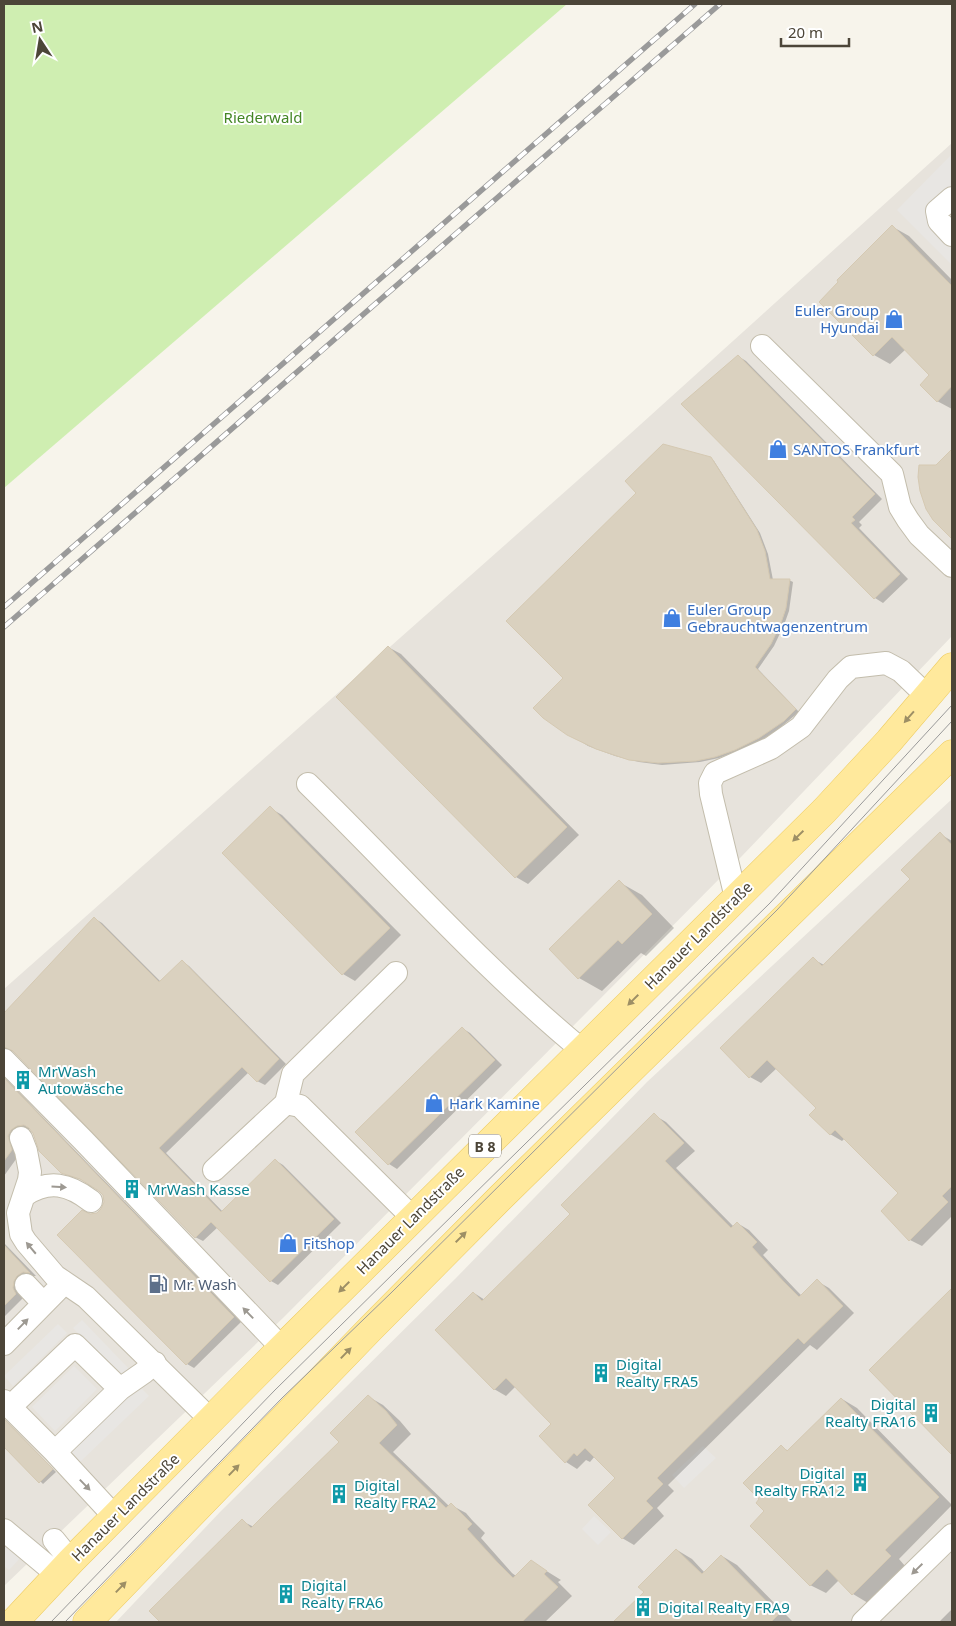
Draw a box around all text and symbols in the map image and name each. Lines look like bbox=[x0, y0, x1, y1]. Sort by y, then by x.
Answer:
north arrow bbox=[15, 15, 65, 65]
scale bar bbox=[781, 15, 848, 47]
text: N bbox=[30, 16, 45, 37]
text: 20 m bbox=[788, 22, 823, 42]
park label: Riederwald bbox=[224, 107, 302, 127]
place label: Euler Group Hyundai bbox=[795, 300, 879, 337]
shop icon: Euler Group Hyundai bbox=[883, 308, 905, 330]
shop icon: SANTOS Frankfurt bbox=[767, 438, 789, 460]
place label: SANTOS Frankfurt bbox=[793, 439, 920, 459]
place label: Euler Group Gebrauchtwagenzentrum bbox=[687, 599, 868, 636]
shop icon: Euler Group Gebrauchtwagenzentrum bbox=[661, 607, 683, 629]
one-way arrow bbox=[903, 711, 915, 723]
one-way arrow bbox=[793, 830, 805, 842]
street label: Hanauer Landstraße bbox=[640, 877, 756, 993]
one-way arrow bbox=[627, 993, 639, 1005]
place label: MrWash Autowäsche bbox=[38, 1061, 123, 1098]
building icon: MrWash Autowäsche bbox=[12, 1069, 34, 1091]
shop icon: Hark Kamine bbox=[423, 1092, 445, 1114]
place label: Hark Kamine bbox=[449, 1093, 540, 1113]
road number: B 8 bbox=[469, 1134, 501, 1158]
street label: Hanauer Landstraße bbox=[352, 1162, 468, 1278]
building icon: MrWash Kasse bbox=[121, 1178, 143, 1200]
place label: MrWash Kasse bbox=[147, 1179, 250, 1199]
one-way arrow bbox=[51, 1183, 67, 1191]
shop icon: Fitshop bbox=[277, 1232, 299, 1254]
one-way arrow bbox=[454, 1232, 466, 1244]
place label: Fitshop bbox=[303, 1233, 355, 1253]
one-way arrow bbox=[25, 1241, 36, 1254]
fuel station icon: Mr. Wash bbox=[147, 1273, 169, 1295]
place label: Mr. Wash bbox=[173, 1274, 237, 1294]
one-way arrow bbox=[338, 1281, 350, 1293]
one-way arrow bbox=[242, 1307, 254, 1319]
one-way arrow bbox=[17, 1318, 29, 1330]
one-way arrow bbox=[340, 1347, 352, 1359]
place label: Digital Realty FRA5 bbox=[616, 1354, 698, 1391]
building icon: Digital Realty FRA5 bbox=[590, 1362, 612, 1384]
place label: Digital Realty FRA16 bbox=[825, 1394, 916, 1431]
building icon: Digital Realty FRA16 bbox=[920, 1402, 942, 1424]
street label: Hanauer Landstraße bbox=[67, 1449, 183, 1565]
place label: Digital Realty FRA12 bbox=[754, 1463, 845, 1500]
one-way arrow bbox=[228, 1464, 240, 1476]
building icon: Digital Realty FRA12 bbox=[849, 1471, 871, 1493]
place label: Digital Realty FRA2 bbox=[354, 1475, 436, 1512]
one-way arrow bbox=[79, 1478, 91, 1490]
building icon: Digital Realty FRA2 bbox=[328, 1483, 350, 1505]
one-way arrow bbox=[912, 1563, 924, 1575]
place label: Digital Realty FRA6 bbox=[301, 1575, 383, 1612]
one-way arrow bbox=[115, 1581, 127, 1593]
building icon: Digital Realty FRA6 bbox=[275, 1583, 297, 1605]
building icon: Digital Realty FRA9 bbox=[632, 1596, 654, 1618]
place label: Digital Realty FRA9 bbox=[658, 1597, 790, 1617]

